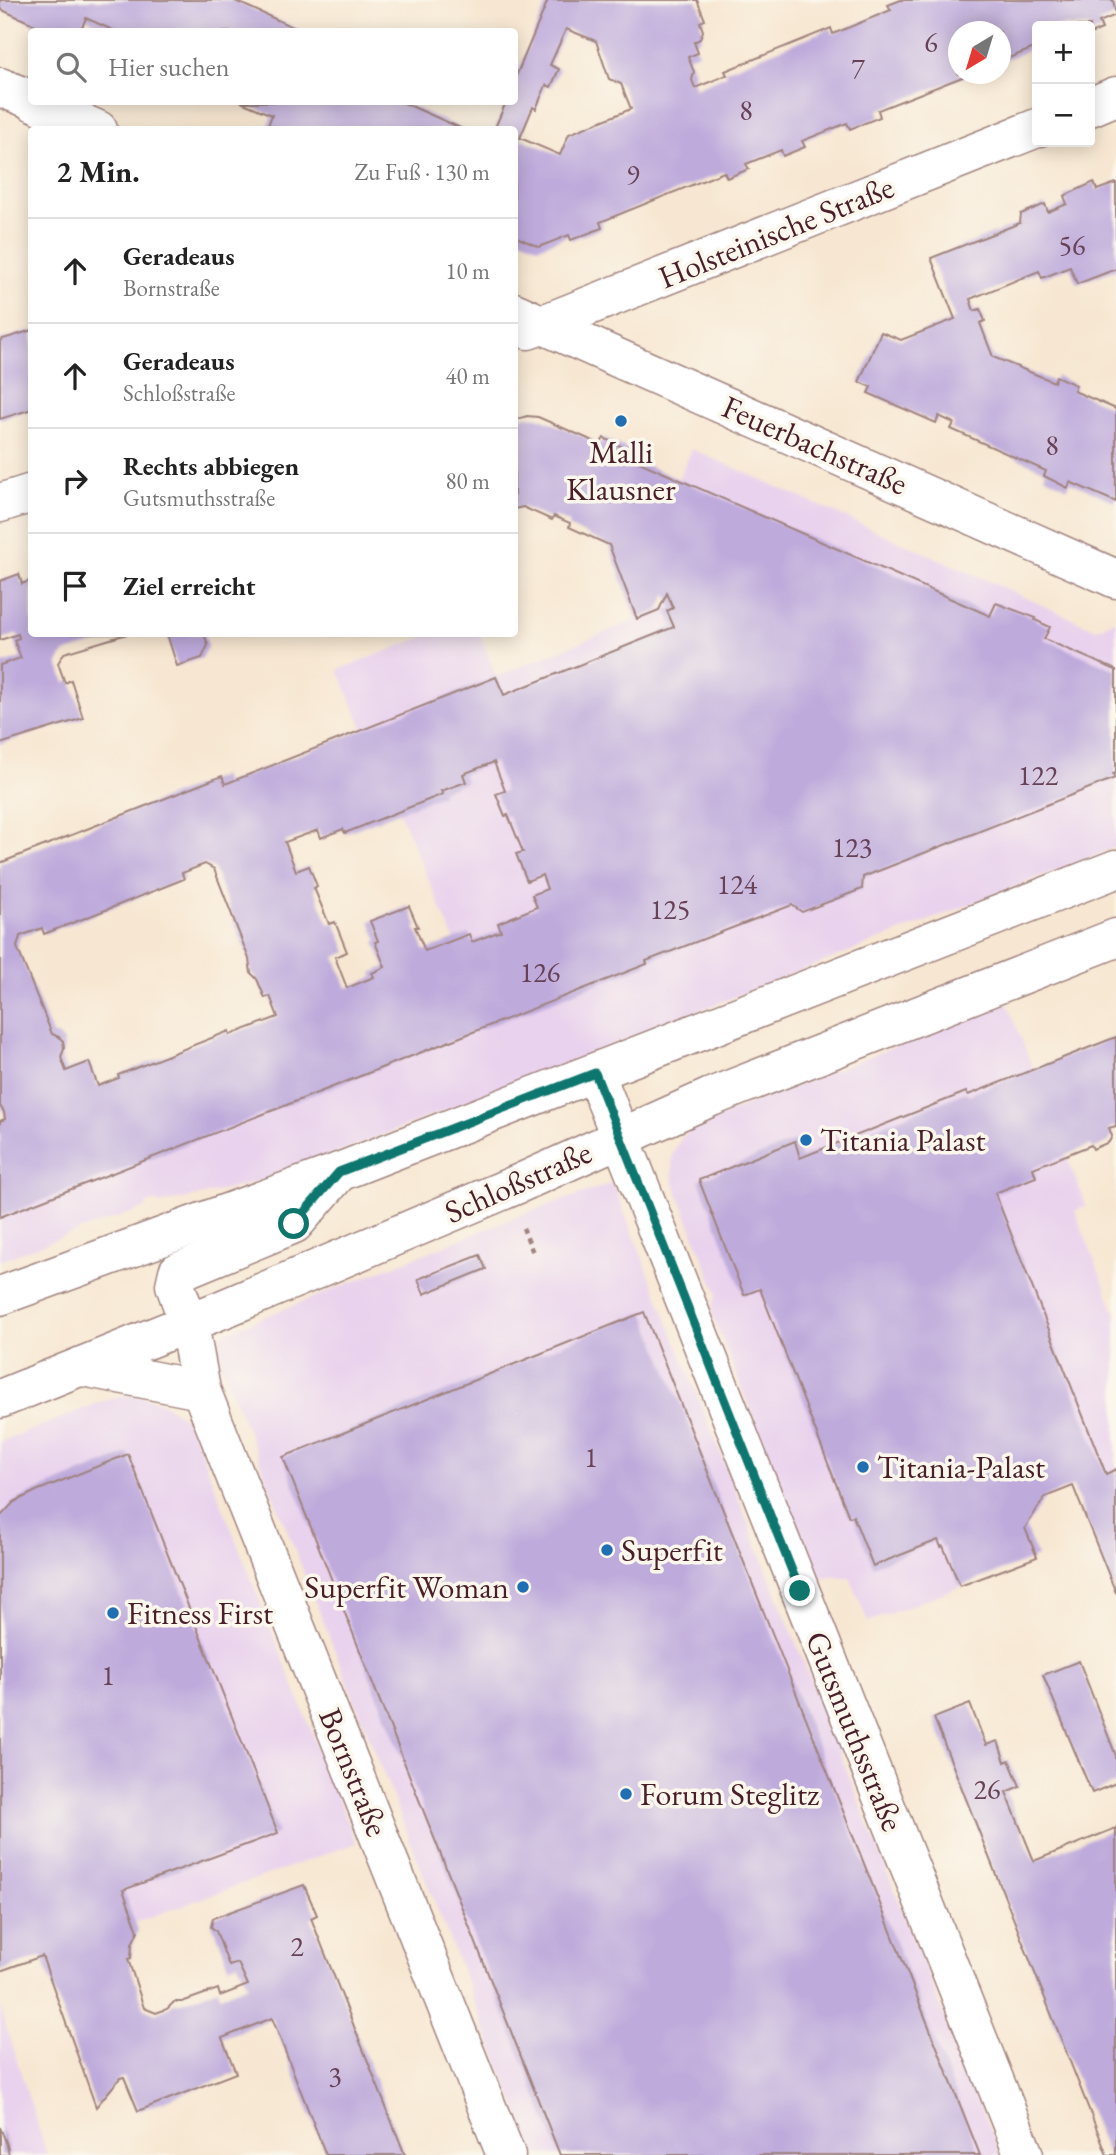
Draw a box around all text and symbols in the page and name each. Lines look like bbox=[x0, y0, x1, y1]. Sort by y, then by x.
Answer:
north arrow bbox=[948, 21, 1011, 84]
map controls bbox=[1032, 21, 1095, 147]
button: + bbox=[1032, 21, 1095, 84]
house number: 6 bbox=[924, 24, 938, 60]
search box bbox=[28, 28, 518, 105]
icon: search bbox=[52, 48, 90, 86]
text: Hier suchen bbox=[108, 50, 229, 84]
house number: 7 bbox=[851, 50, 865, 86]
button: − bbox=[1032, 84, 1095, 147]
house number: 8 bbox=[739, 92, 753, 128]
text: 2 Min. bbox=[56, 152, 140, 191]
house number: 9 bbox=[626, 156, 640, 192]
text: Zu Fuß · 130 m bbox=[355, 157, 490, 187]
street label: Holsteinische Straße bbox=[652, 166, 900, 298]
house number: 56 bbox=[1059, 227, 1085, 263]
text: Geradeaus bbox=[123, 239, 235, 273]
icon: ahead bbox=[56, 252, 94, 290]
text: 10 m bbox=[445, 256, 490, 286]
text: Bornstraße bbox=[123, 273, 220, 303]
text: Geradeaus bbox=[123, 344, 235, 378]
icon: ahead bbox=[56, 357, 94, 395]
text: 40 m bbox=[445, 361, 490, 391]
text: Schloßstraße bbox=[123, 378, 235, 408]
street label: Feuerbachstraße bbox=[716, 385, 914, 505]
marker: Malli Klausner bbox=[613, 413, 629, 429]
house number: 8 bbox=[1045, 427, 1059, 463]
place label: Malli Klausner bbox=[566, 431, 676, 510]
text: Rechts abbiegen bbox=[123, 449, 299, 483]
icon: right bbox=[56, 462, 94, 500]
text: 80 m bbox=[445, 466, 490, 496]
text: Gutsmuthsstraße bbox=[123, 483, 275, 513]
icon: arrive bbox=[56, 567, 94, 605]
text: Ziel erreicht bbox=[123, 569, 255, 603]
house number: 122 bbox=[1018, 757, 1059, 793]
house number: 123 bbox=[832, 829, 872, 865]
house number: 124 bbox=[717, 866, 758, 902]
house number: 125 bbox=[650, 891, 690, 927]
house number: 126 bbox=[520, 954, 560, 990]
place label: Titania Palast bbox=[820, 1119, 986, 1161]
street label: Schloßstraße bbox=[438, 1131, 598, 1233]
marker: Titania Palast bbox=[798, 1132, 814, 1148]
route start bbox=[278, 1208, 309, 1239]
house number: 1 bbox=[584, 1439, 598, 1475]
place label: Titania-Palast bbox=[877, 1446, 1045, 1488]
marker: Titania-Palast bbox=[855, 1459, 871, 1475]
place label: Superfit bbox=[621, 1529, 723, 1571]
marker: Superfit bbox=[599, 1542, 615, 1558]
place label: Superfit Woman bbox=[304, 1566, 509, 1608]
route end bbox=[784, 1575, 815, 1606]
marker: Superfit Woman bbox=[515, 1579, 531, 1595]
place label: Fitness First bbox=[127, 1592, 273, 1634]
marker: Fitness First bbox=[105, 1605, 121, 1621]
street label: Gutsmuthsstraße bbox=[796, 1625, 914, 1837]
house number: 1 bbox=[101, 1657, 115, 1693]
street label: Bornstraße bbox=[309, 1702, 399, 1842]
house number: 26 bbox=[974, 1771, 1000, 1807]
place label: Forum Steglitz bbox=[640, 1773, 819, 1815]
marker: Forum Steglitz bbox=[618, 1786, 634, 1802]
house number: 2 bbox=[290, 1928, 304, 1964]
house number: 3 bbox=[328, 2058, 342, 2094]

